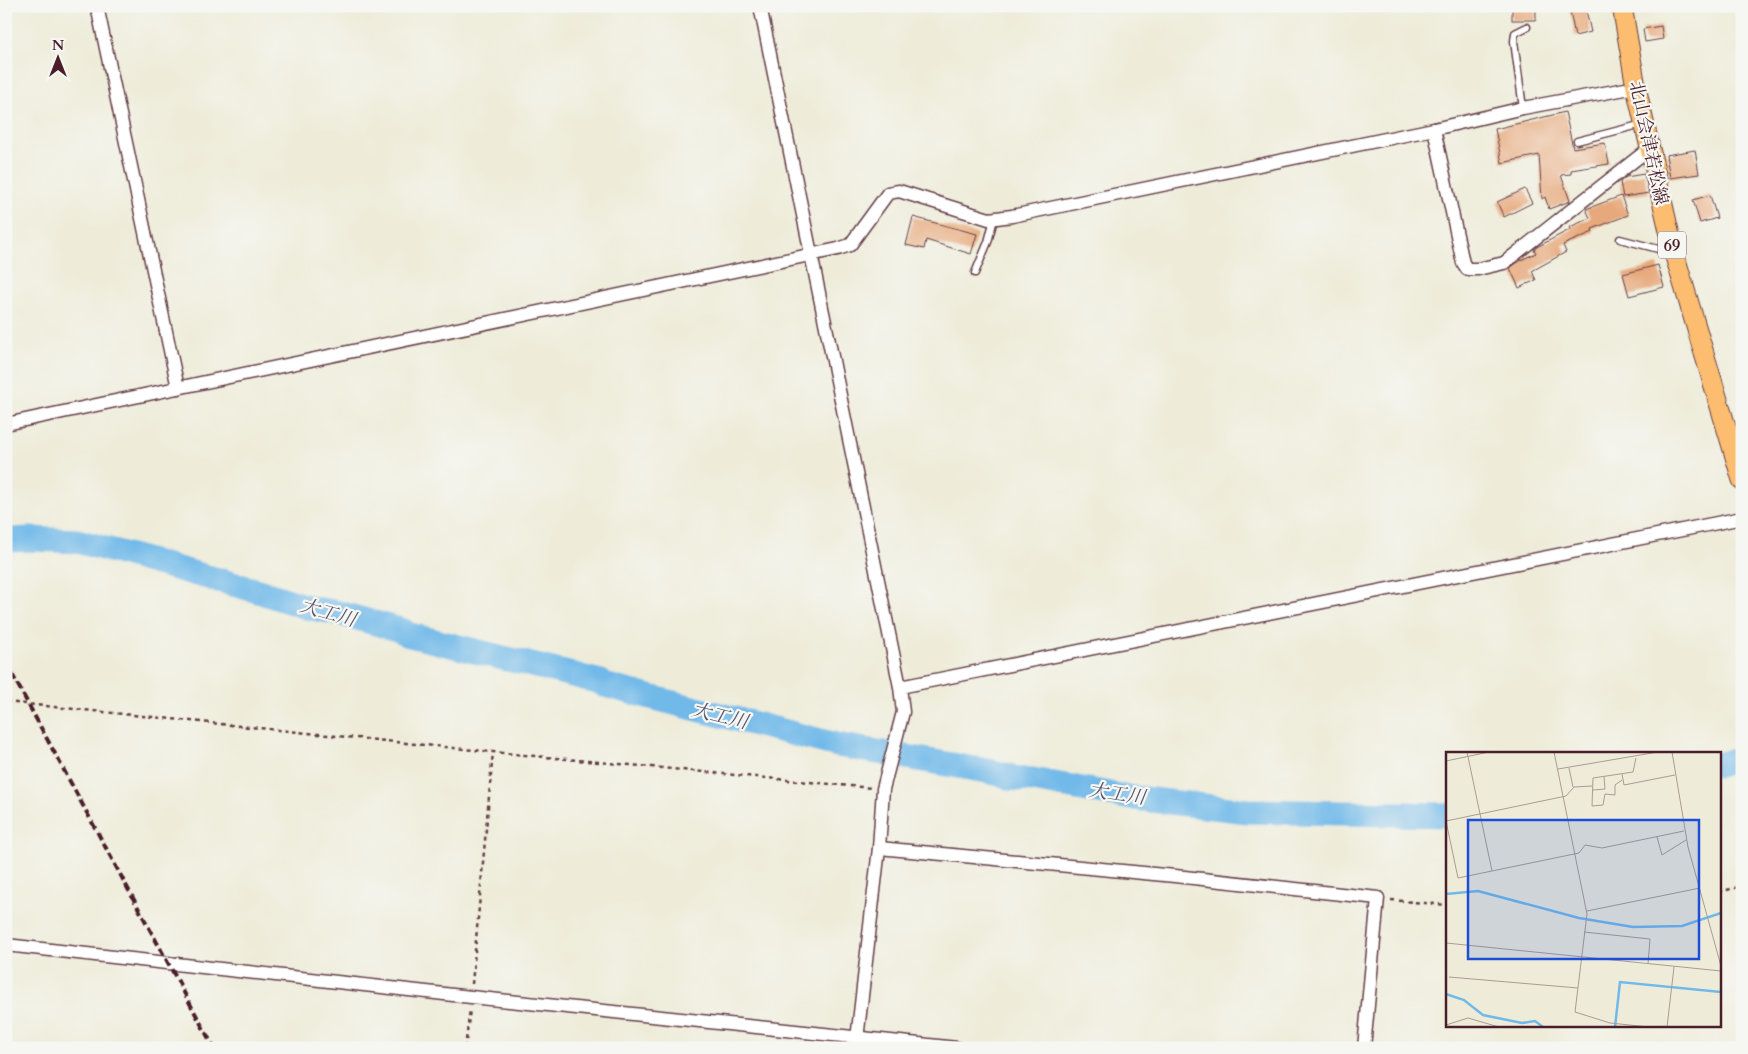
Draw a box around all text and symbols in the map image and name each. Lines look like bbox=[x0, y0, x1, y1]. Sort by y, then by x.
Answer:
north arrow bbox=[32, 32, 82, 82]
text: N bbox=[52, 36, 64, 55]
street label: 北山会津若松線 bbox=[1623, 79, 1674, 207]
road number: 69 bbox=[1658, 232, 1686, 258]
water label: 大工川 bbox=[297, 593, 361, 634]
water label: 大工川 bbox=[689, 696, 752, 736]
inset map bbox=[1446, 752, 1720, 1026]
water label: 大工川 bbox=[1087, 777, 1149, 811]

